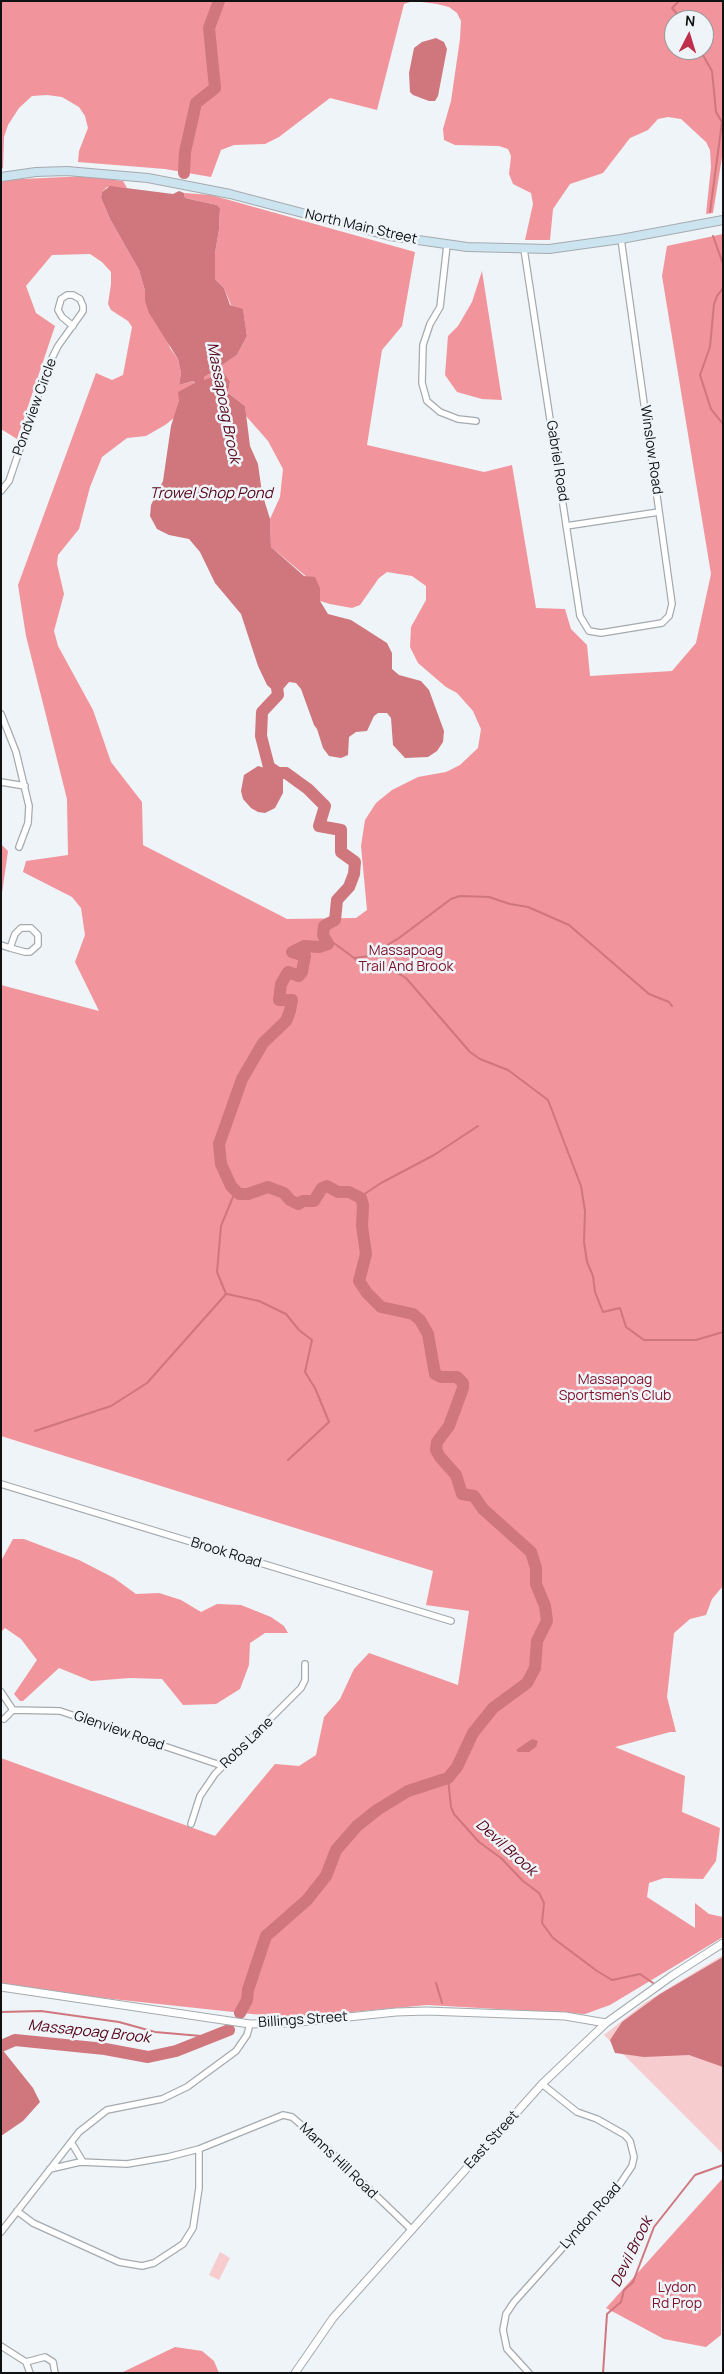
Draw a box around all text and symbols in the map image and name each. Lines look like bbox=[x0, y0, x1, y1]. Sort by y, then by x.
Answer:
north arrow bbox=[664, 10, 714, 60]
text: N bbox=[684, 11, 696, 30]
street label: North Main Street bbox=[303, 206, 419, 248]
water label: Massapoag Brook bbox=[202, 341, 244, 465]
street label: Pondview Circle bbox=[10, 356, 60, 458]
street label: Winslow Road bbox=[636, 404, 666, 496]
street label: Gabriel Road bbox=[542, 419, 572, 503]
water label: Trowel Shop Pond bbox=[149, 485, 273, 503]
park label: Massapoag Trail And Brook bbox=[359, 943, 453, 976]
park label: Massapoag Sportsmen's Club bbox=[559, 1372, 671, 1404]
street label: Brook Road bbox=[189, 1534, 263, 1572]
street label: Glenview Road bbox=[72, 1708, 166, 1754]
street label: Robs Lane bbox=[217, 1714, 277, 1772]
water label: Devil Brook bbox=[472, 1816, 540, 1880]
street label: Billings Street bbox=[258, 2008, 348, 2032]
water label: Massapoag Brook bbox=[27, 2017, 151, 2047]
street label: East Street bbox=[461, 2107, 523, 2173]
street label: Manns Hill Road bbox=[296, 2120, 380, 2202]
street label: Lyndon Road bbox=[557, 2180, 625, 2252]
water label: Devil Brook bbox=[607, 2214, 657, 2290]
park label: Lydon Rd Prop bbox=[652, 2280, 702, 2312]

